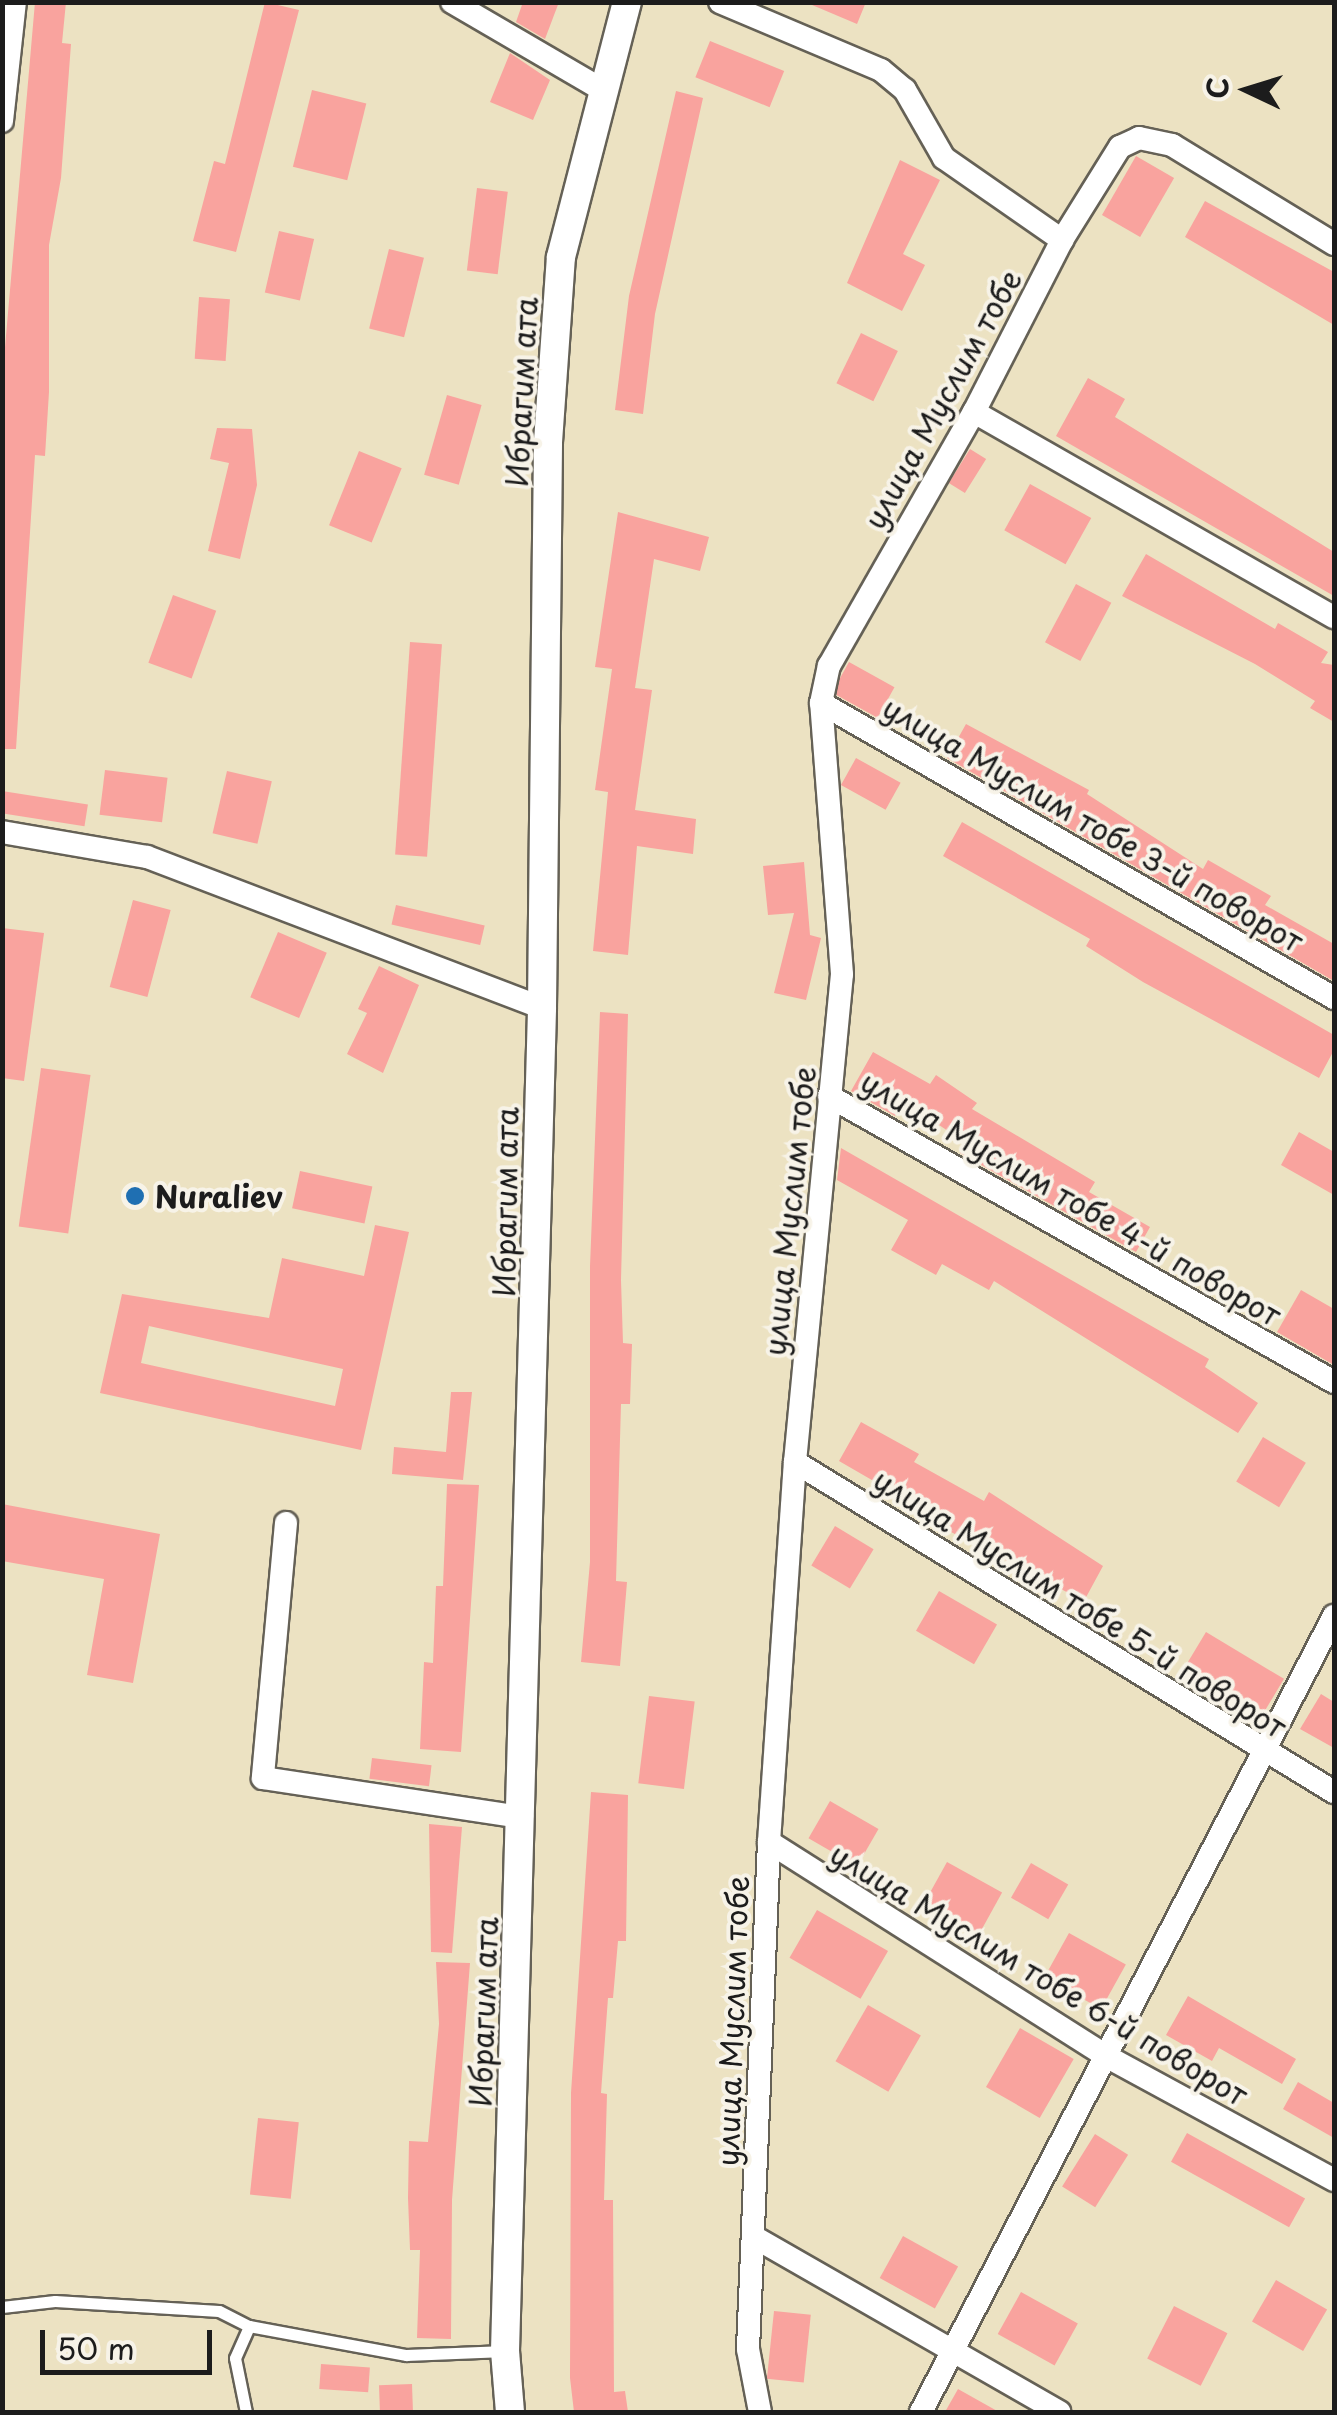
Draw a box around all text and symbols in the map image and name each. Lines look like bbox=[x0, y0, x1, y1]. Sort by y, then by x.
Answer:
north arrow bbox=[1197, 40, 1297, 140]
text: С bbox=[1194, 76, 1239, 100]
street label: улица Муслим тобе bbox=[855, 262, 1029, 536]
street label: Ибрагим ата bbox=[498, 295, 544, 489]
street label: улица Муслим тобе 3-й поворот bbox=[875, 688, 1311, 960]
street label: улица Муслим тобе 4-й поворот bbox=[853, 1062, 1289, 1334]
street label: улица Муслим тобе bbox=[756, 1063, 822, 1359]
street label: Ибрагим ата bbox=[485, 1105, 525, 1299]
place label: Nuraliev bbox=[155, 1178, 283, 1214]
marker: Nuraliev bbox=[124, 1185, 146, 1207]
street label: улица Муслим тобе 5-й поворот bbox=[866, 1460, 1294, 1746]
street label: улица Муслим тобе 6-й поворот bbox=[822, 1834, 1256, 2114]
street label: улица Муслим тобе bbox=[709, 1874, 755, 2168]
street label: Ибрагим ата bbox=[462, 1915, 504, 2109]
scale bar bbox=[45, 2310, 218, 2372]
text: 50 m bbox=[57, 2325, 135, 2370]

